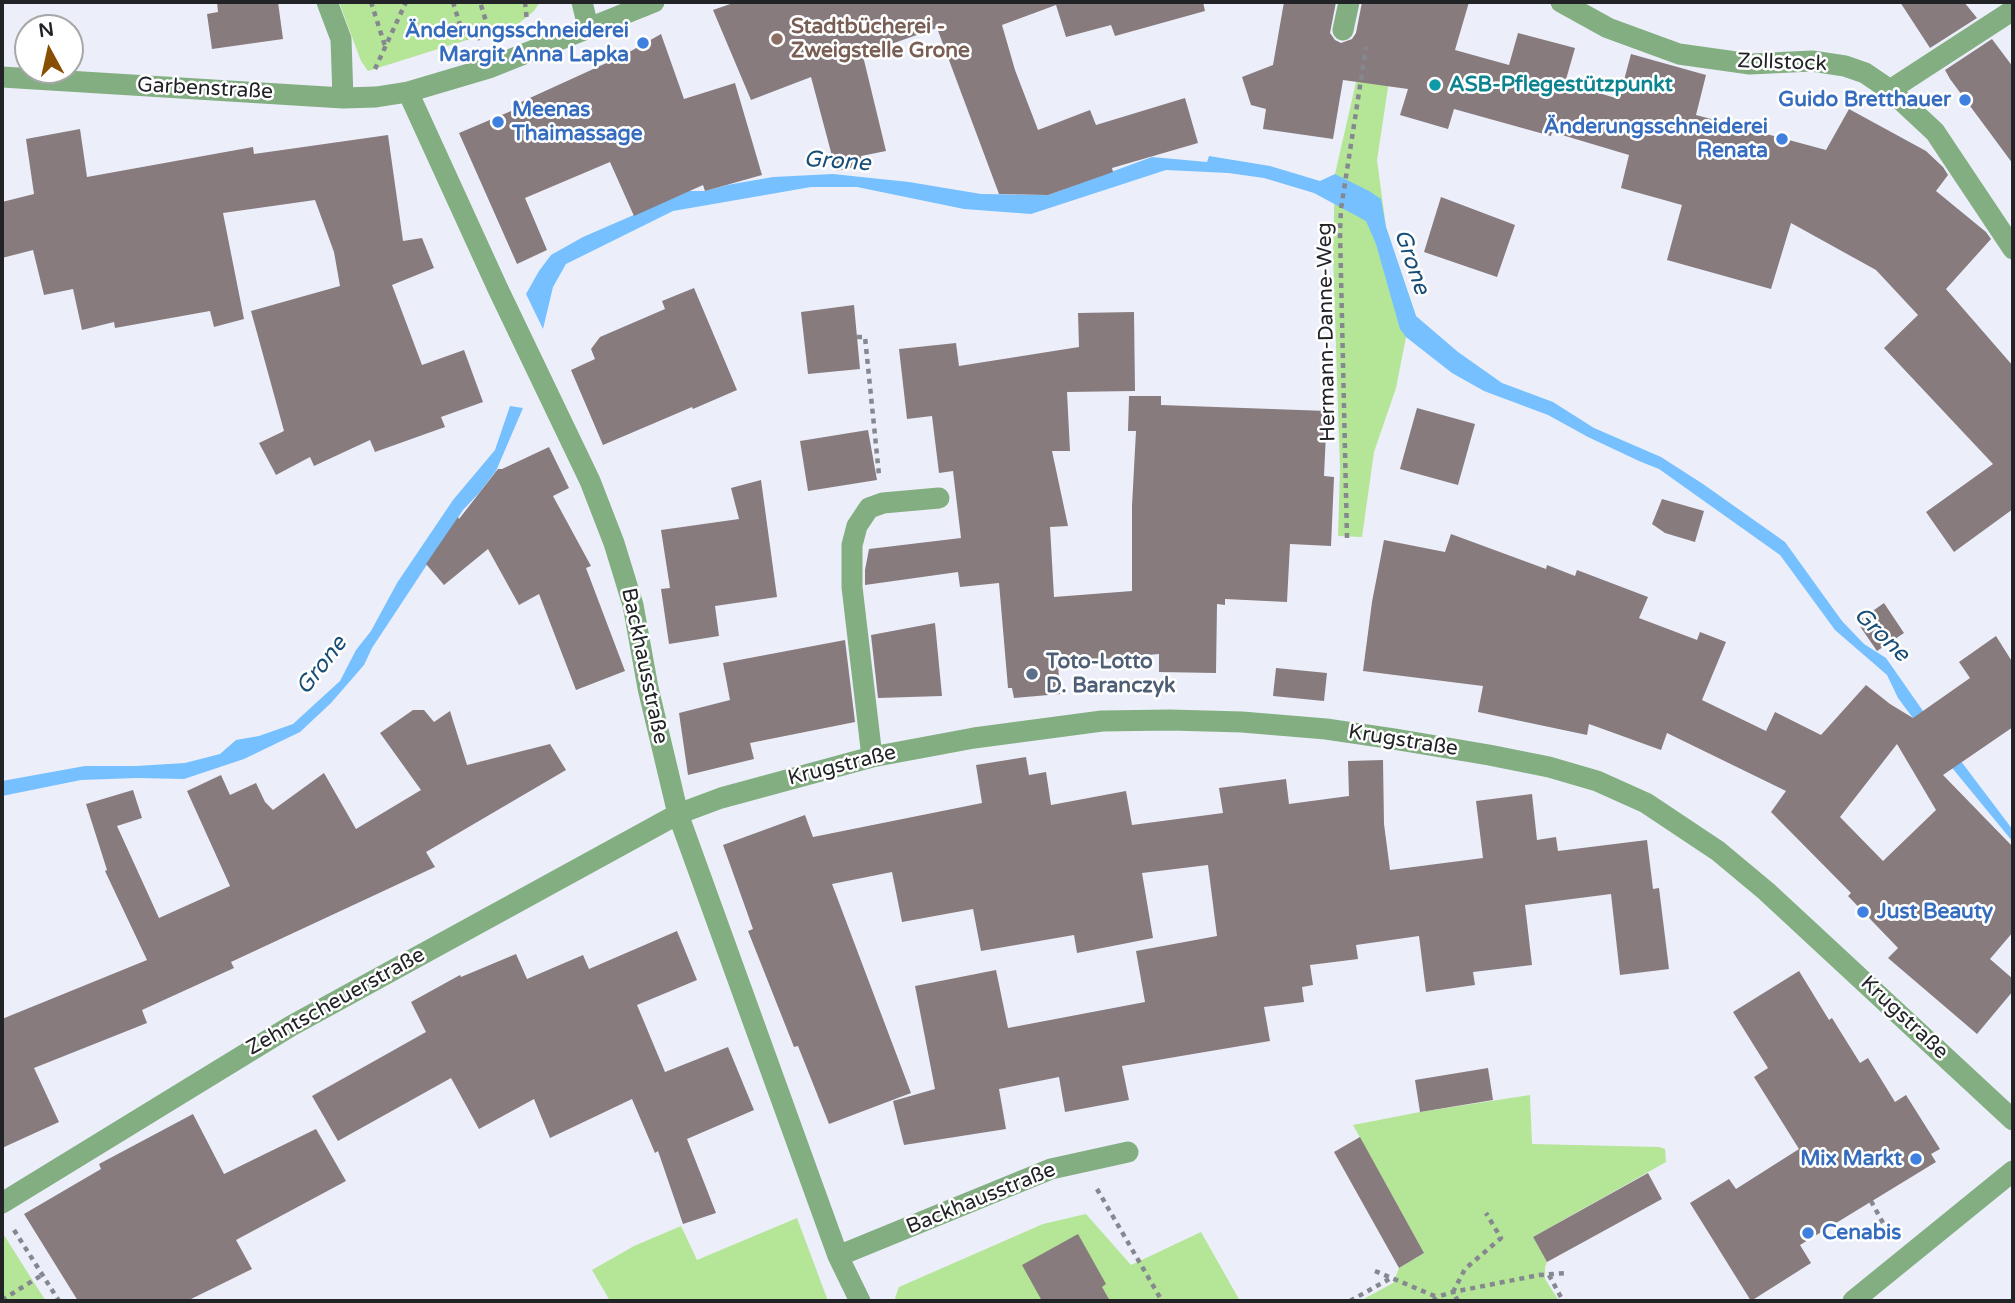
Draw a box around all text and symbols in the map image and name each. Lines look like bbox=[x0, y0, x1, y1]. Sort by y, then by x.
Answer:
north arrow bbox=[14, 14, 84, 84]
place label: Stadtbücherei - Zweigstelle Grone bbox=[791, 14, 970, 64]
text: N bbox=[37, 18, 55, 42]
place label: Änderungsschneiderei Margit Anna Lapka bbox=[405, 18, 629, 68]
marker: Stadtbücherei - Zweigstelle Grone bbox=[769, 31, 785, 47]
marker: Änderungsschneiderei Margit Anna Lapka bbox=[635, 35, 651, 51]
street label: Zollstock bbox=[1737, 49, 1827, 77]
place label: ASB-Pflegestützpunkt bbox=[1449, 72, 1673, 98]
street label: Garbenstraße bbox=[136, 73, 274, 105]
marker: ASB-Pflegestützpunkt bbox=[1427, 77, 1443, 93]
place label: Guido Bretthauer bbox=[1778, 87, 1951, 113]
marker: Guido Bretthauer bbox=[1957, 92, 1973, 108]
place label: Meenas Thaimassage bbox=[512, 97, 643, 147]
marker: Meenas Thaimassage bbox=[490, 114, 506, 130]
place label: Änderungsschneiderei Renata bbox=[1544, 114, 1768, 164]
marker: Änderungsschneiderei Renata bbox=[1774, 131, 1790, 147]
water label: Grone bbox=[803, 146, 871, 178]
street label: Hermann-Danne-Weg bbox=[1312, 222, 1342, 442]
water label: Grone bbox=[1387, 226, 1435, 298]
street label: Backhausstraße bbox=[615, 586, 673, 746]
water label: Grone bbox=[1847, 602, 1915, 668]
water label: Grone bbox=[291, 631, 353, 701]
place label: Toto-Lotto D. Baranczyk bbox=[1046, 649, 1176, 699]
marker: Toto-Lotto D. Baranczyk bbox=[1024, 666, 1040, 682]
street label: Krugstraße bbox=[1346, 720, 1460, 762]
street label: Krugstraße bbox=[785, 740, 899, 792]
place label: Just Beauty bbox=[1877, 899, 1993, 925]
marker: Just Beauty bbox=[1855, 904, 1871, 920]
street label: Zehntscheuerstraße bbox=[243, 943, 429, 1061]
street label: Krugstraße bbox=[1855, 971, 1953, 1065]
place label: Mix Markt bbox=[1800, 1146, 1902, 1172]
marker: Mix Markt bbox=[1908, 1151, 1924, 1167]
street label: Backhausstraße bbox=[903, 1158, 1059, 1240]
place label: Cenabis bbox=[1822, 1220, 1901, 1246]
marker: Cenabis bbox=[1800, 1225, 1816, 1241]

